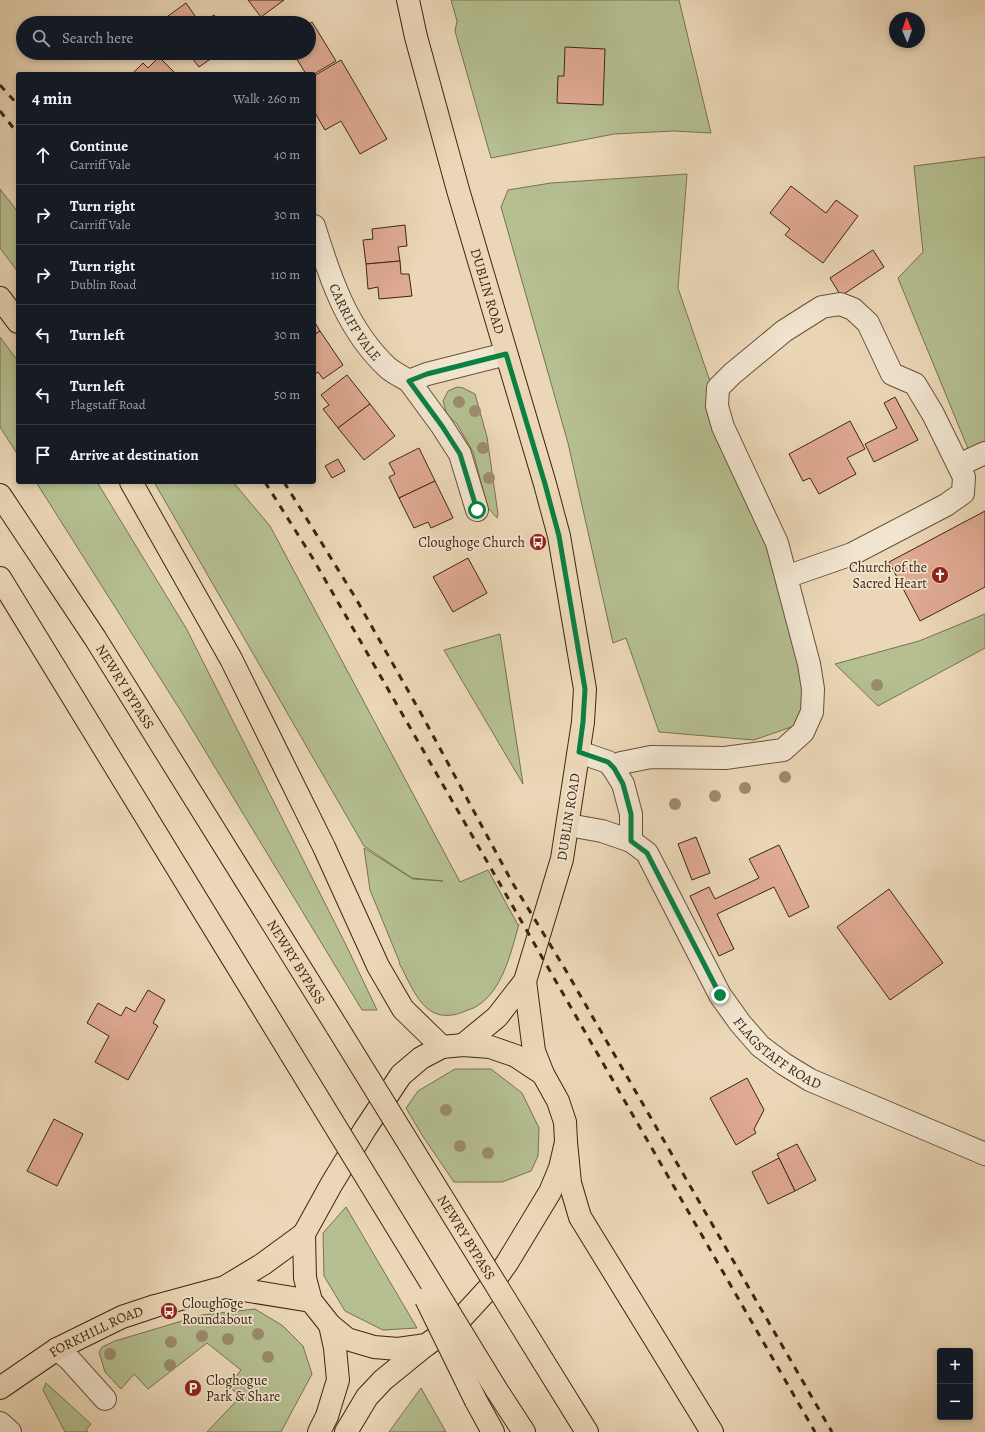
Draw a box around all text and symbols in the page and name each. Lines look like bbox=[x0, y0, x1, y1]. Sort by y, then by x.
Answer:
north arrow bbox=[889, 12, 925, 48]
search box bbox=[16, 16, 316, 60]
icon: search bbox=[30, 27, 52, 49]
text: Search here bbox=[62, 28, 133, 48]
text: 4 min bbox=[32, 87, 72, 110]
text: Walk · 260 m bbox=[233, 90, 300, 107]
text: Continue bbox=[70, 136, 128, 156]
icon: ahead bbox=[32, 144, 54, 166]
text: 40 m bbox=[274, 146, 300, 163]
text: Carriff Vale bbox=[70, 156, 131, 173]
text: Turn right bbox=[70, 196, 135, 216]
icon: right bbox=[32, 204, 54, 226]
text: 30 m bbox=[274, 206, 300, 223]
text: Carriff Vale bbox=[70, 216, 131, 233]
street label: DUBLIN ROAD bbox=[466, 246, 509, 337]
text: Turn right bbox=[70, 256, 135, 276]
icon: right bbox=[32, 264, 54, 286]
text: 110 m bbox=[271, 266, 300, 283]
text: Dublin Road bbox=[70, 276, 136, 293]
street label: CARRIFF VALE bbox=[324, 281, 385, 365]
icon: left bbox=[32, 324, 54, 346]
text: Turn left bbox=[70, 325, 125, 345]
text: 30 m bbox=[274, 326, 300, 343]
text: Turn left bbox=[70, 376, 125, 396]
icon: left bbox=[32, 384, 54, 406]
text: 50 m bbox=[274, 386, 300, 403]
text: Flagstaff Road bbox=[70, 396, 146, 413]
icon: arrive bbox=[32, 444, 54, 466]
text: Arrive at destination bbox=[70, 445, 199, 465]
route start bbox=[468, 501, 486, 519]
bus stop icon: Cloughoge Church bbox=[528, 532, 548, 552]
place label: Cloughoge Church bbox=[418, 533, 526, 552]
place label: Church of the Sacred Heart bbox=[849, 558, 927, 593]
church icon: Church of the Sacred Heart bbox=[930, 565, 950, 585]
street label: NEWRY BYPASS bbox=[91, 641, 158, 733]
street label: DUBLIN ROAD bbox=[552, 772, 585, 862]
street label: NEWRY BYPASS bbox=[262, 916, 330, 1008]
route end bbox=[711, 986, 729, 1004]
street label: FLAGSTAFF ROAD bbox=[729, 1013, 824, 1094]
street label: NEWRY BYPASS bbox=[433, 1191, 500, 1284]
place label: Cloughoge Roundabout bbox=[182, 1294, 253, 1329]
bus stop icon: Cloughoge Roundabout bbox=[159, 1301, 179, 1321]
street label: FORKHILL ROAD bbox=[45, 1302, 146, 1362]
map controls bbox=[937, 1348, 973, 1420]
button: + bbox=[937, 1348, 973, 1384]
place label: Cloghogue Park & Share bbox=[206, 1371, 280, 1406]
parking icon: Cloghogue Park & Share bbox=[183, 1378, 203, 1398]
button: − bbox=[937, 1384, 973, 1420]

